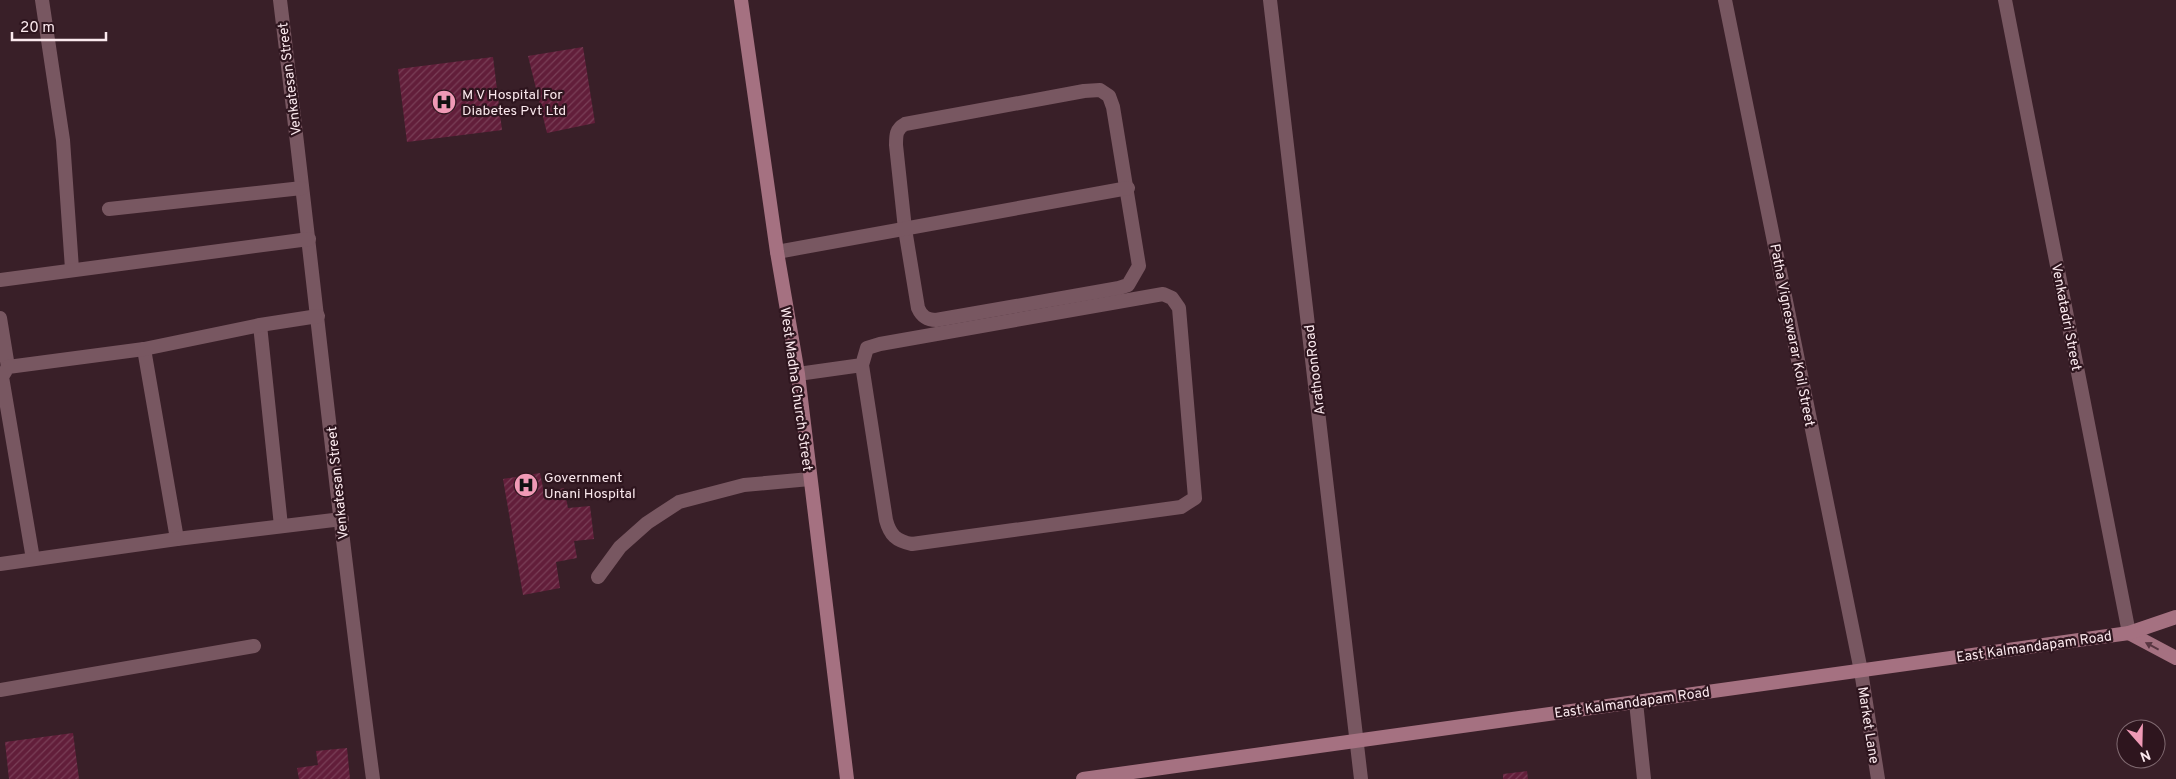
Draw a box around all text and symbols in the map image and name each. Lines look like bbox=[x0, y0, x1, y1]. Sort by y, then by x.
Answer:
scale bar bbox=[12, 10, 106, 42]
text: 20 m bbox=[20, 19, 55, 38]
street label: Venkatesan Street bbox=[275, 21, 306, 136]
place label: M V Hospital For Diabetes Pvt Ltd bbox=[462, 87, 566, 120]
hospital icon: M V Hospital For Diabetes Pvt Ltd bbox=[431, 89, 457, 115]
street label: Patha Vigneswarar Koil Street bbox=[1765, 242, 1818, 428]
street label: Venkatadri Street bbox=[2047, 262, 2084, 372]
street label: West Madha Church Street bbox=[776, 306, 815, 472]
street label: ArathoonRoad bbox=[1302, 324, 1329, 416]
street label: Venkatesan Street bbox=[324, 425, 353, 540]
place label: Government Unani Hospital bbox=[544, 470, 636, 503]
hospital icon: Government Unani Hospital bbox=[513, 472, 539, 498]
street label: East Kalmandapam Road bbox=[1955, 628, 2113, 667]
one-way arrow bbox=[2145, 642, 2160, 650]
street label: East Kalmandapam Road bbox=[1553, 684, 1711, 723]
street label: Market Lane bbox=[1853, 686, 1882, 765]
north arrow bbox=[2116, 719, 2166, 769]
text: N bbox=[2137, 745, 2153, 765]

